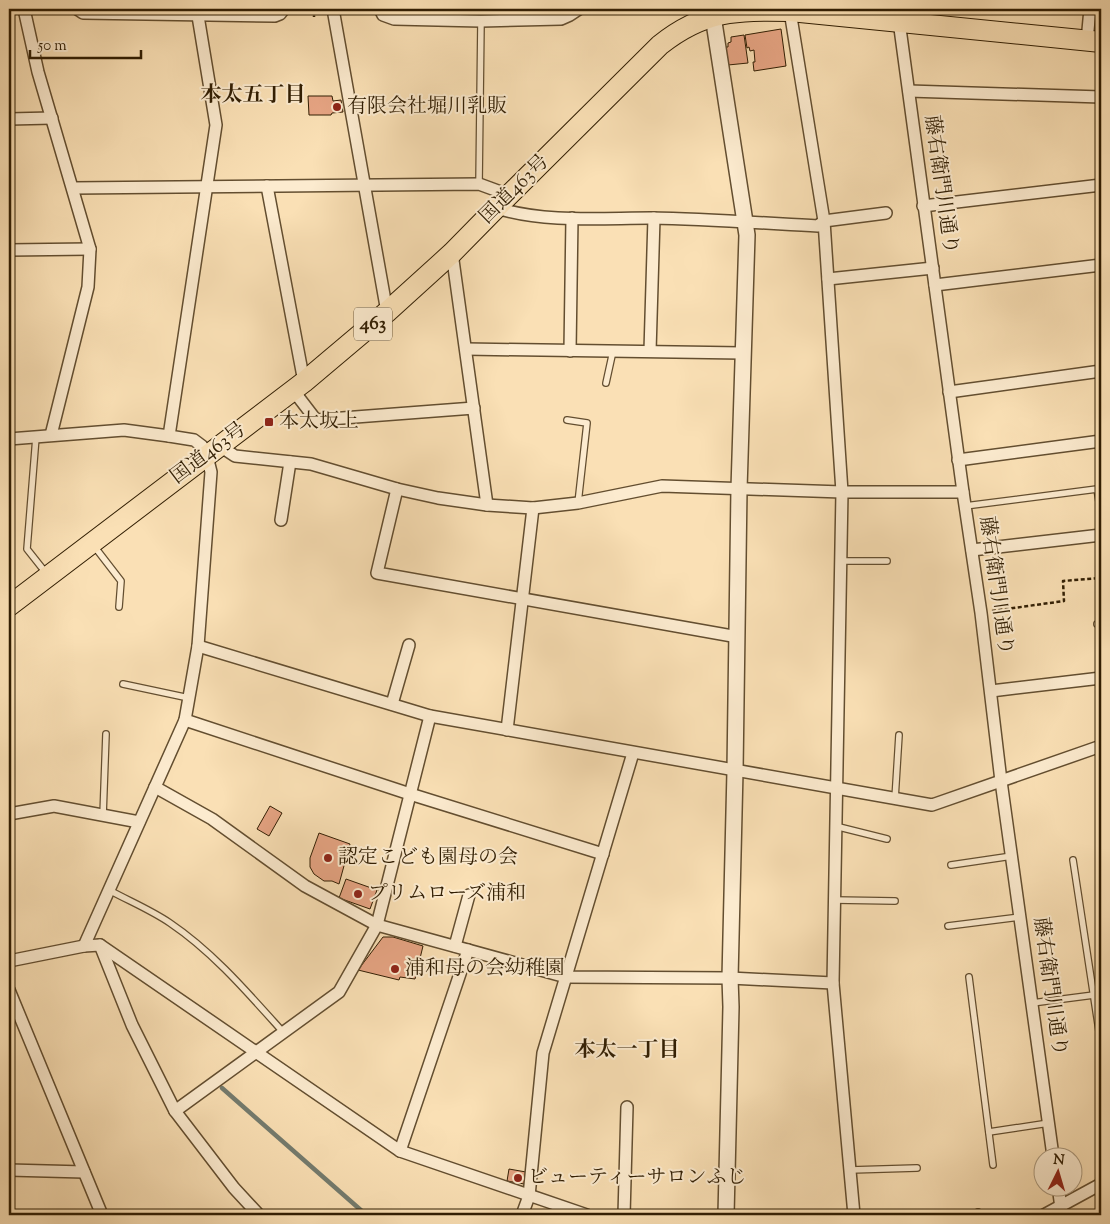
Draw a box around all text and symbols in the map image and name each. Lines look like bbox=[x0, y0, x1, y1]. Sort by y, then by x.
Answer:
scale bar bbox=[30, 28, 141, 60]
text: 50 m bbox=[37, 36, 67, 57]
district label: 本太五丁目 bbox=[201, 81, 306, 111]
place label: 有限会社堀川乳販 bbox=[347, 93, 507, 122]
marker: 有限会社堀川乳販 bbox=[331, 101, 343, 113]
street label: 藤右衛門川通り bbox=[916, 114, 964, 256]
street label: 国道463号 bbox=[474, 149, 556, 231]
road number: 463 bbox=[354, 308, 392, 340]
place label: 本太坂上 bbox=[279, 408, 359, 437]
street label: 国道463号 bbox=[165, 416, 253, 492]
marker: 本太坂上 bbox=[263, 416, 275, 428]
street label: 藤右衛門川通り bbox=[971, 515, 1019, 657]
place label: 認定こども園母の会 bbox=[338, 844, 518, 873]
marker: 認定こども園母の会 bbox=[322, 852, 334, 864]
place label: プリムローズ浦和 bbox=[368, 880, 526, 909]
marker: プリムローズ浦和 bbox=[352, 888, 364, 900]
street label: 藤右衛門川通り bbox=[1025, 916, 1073, 1058]
place label: 浦和母の会幼稚園 bbox=[405, 955, 565, 984]
marker: 浦和母の会幼稚園 bbox=[389, 963, 401, 975]
district label: 本太一丁目 bbox=[575, 1036, 680, 1066]
north arrow bbox=[1032, 1146, 1082, 1196]
text: N bbox=[1053, 1151, 1065, 1171]
place label: ビューティーサロンふじ bbox=[528, 1164, 746, 1193]
marker: ビューティーサロンふじ bbox=[512, 1172, 524, 1184]

